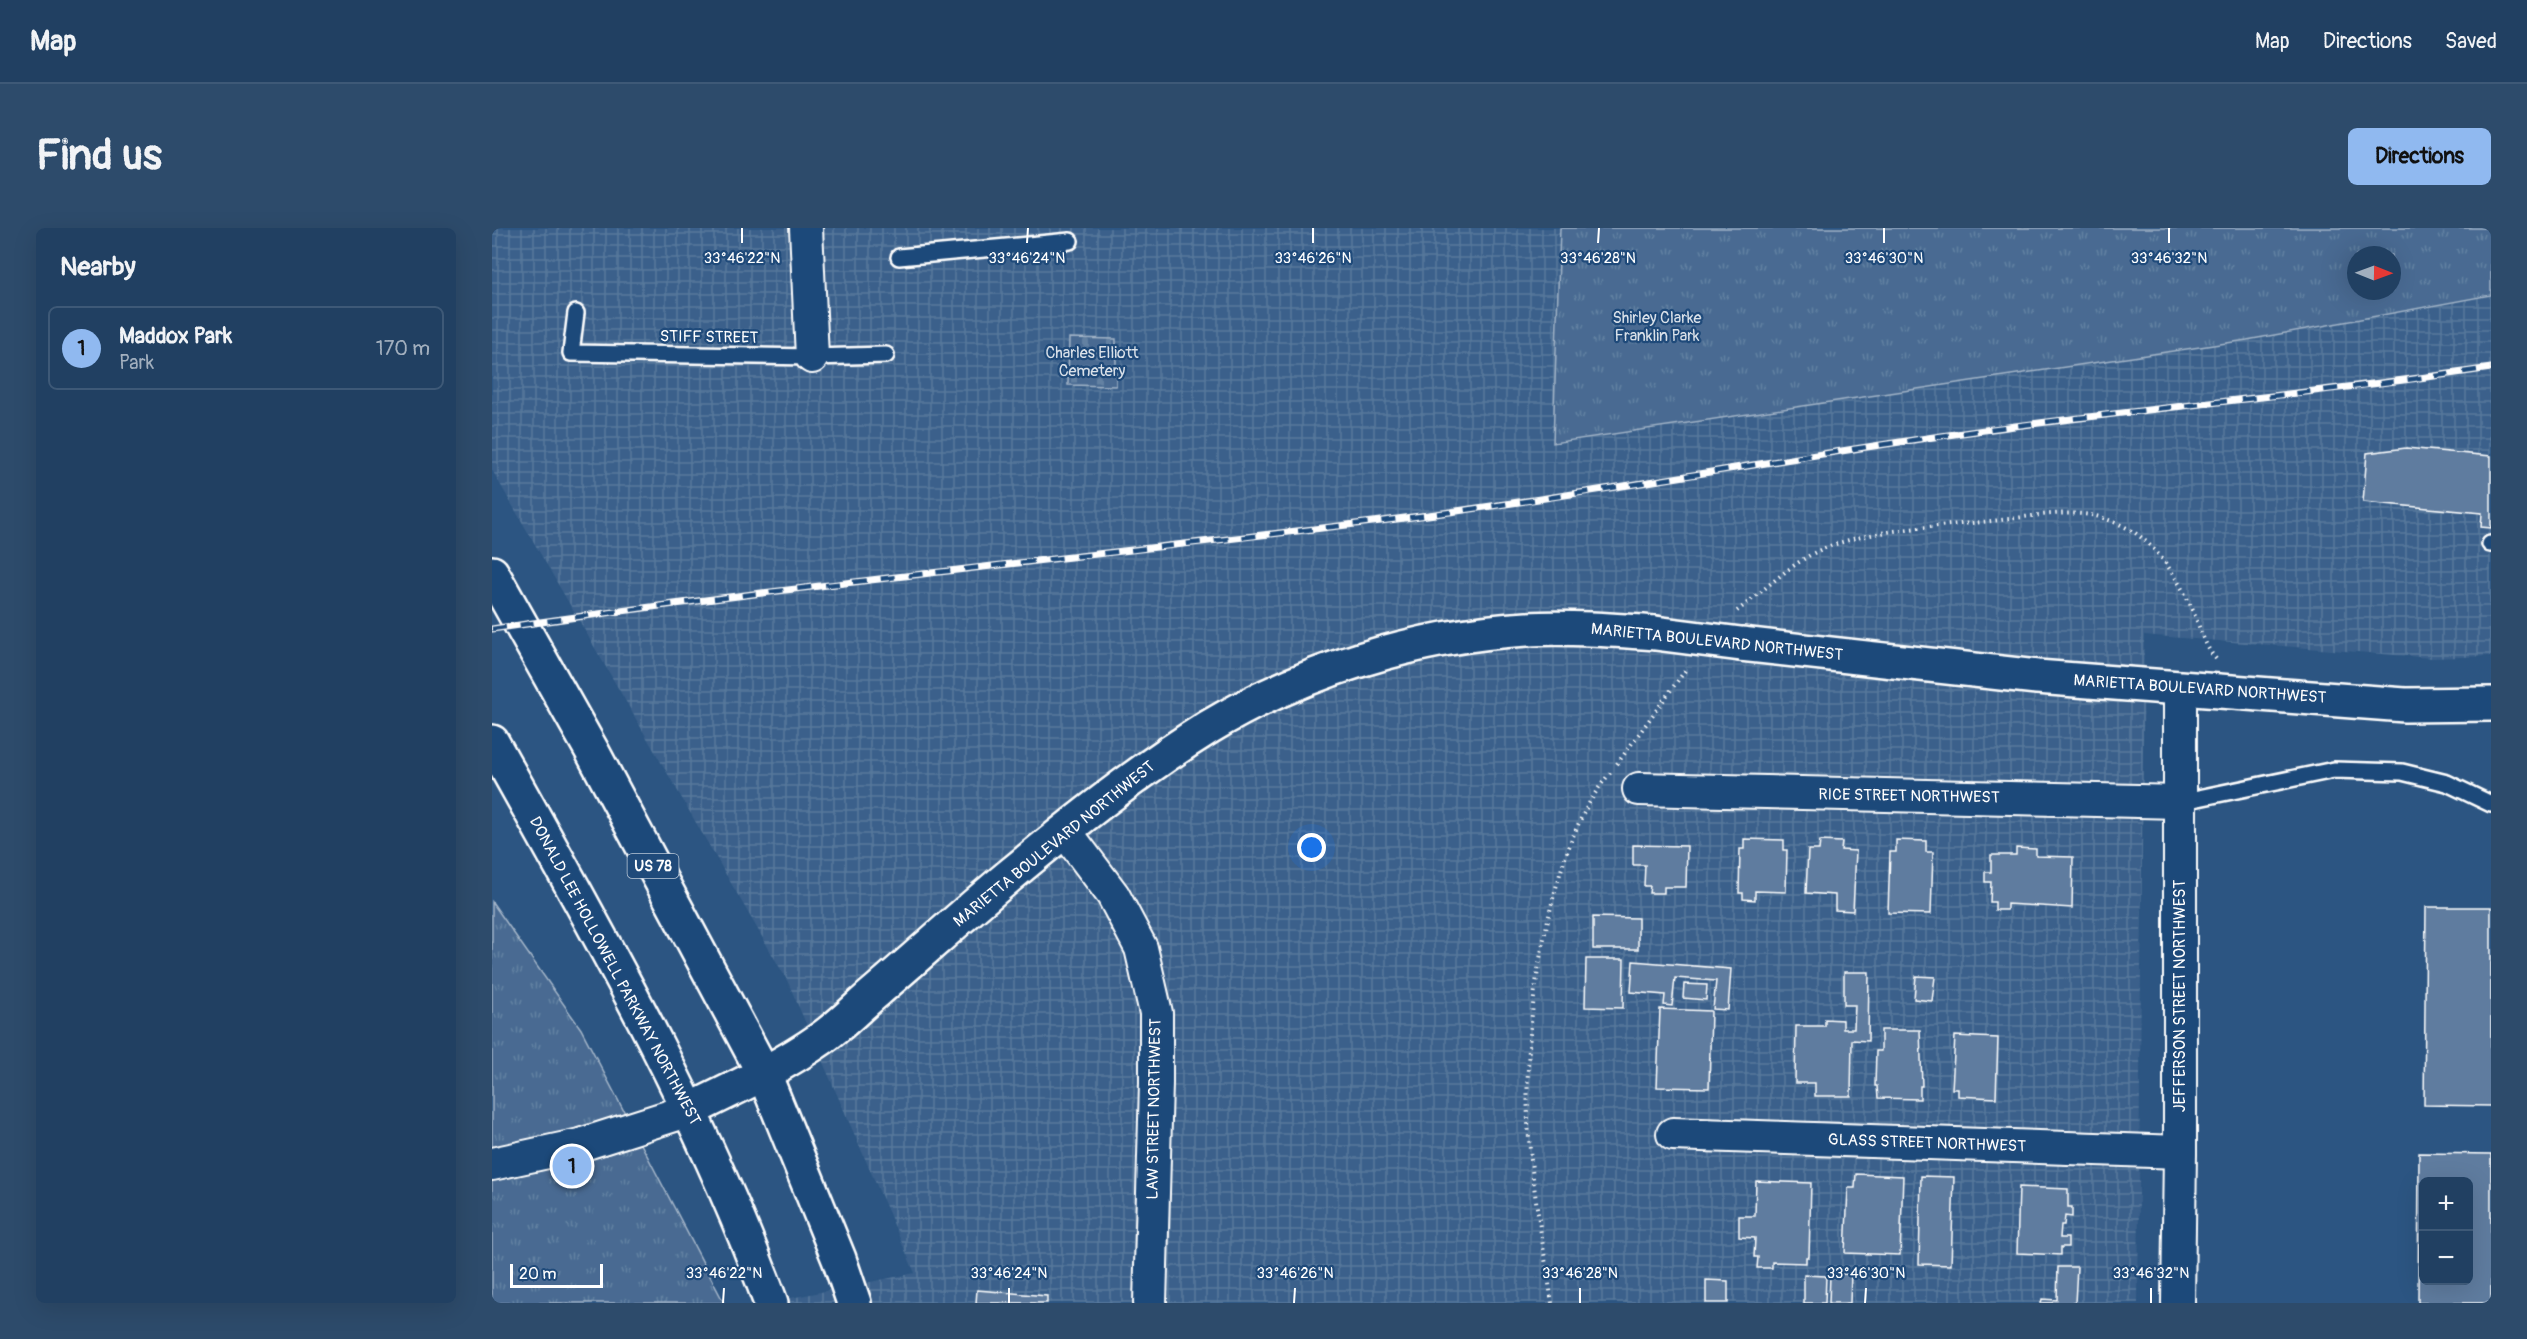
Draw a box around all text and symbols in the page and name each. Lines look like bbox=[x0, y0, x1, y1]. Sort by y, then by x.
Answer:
text: Map bbox=[30, 24, 76, 59]
text: Map bbox=[2255, 28, 2290, 55]
text: Directions bbox=[2323, 28, 2412, 55]
text: Saved bbox=[2445, 28, 2497, 55]
button: Directions bbox=[2348, 128, 2491, 185]
text: Find us bbox=[36, 130, 162, 182]
north arrow bbox=[2347, 246, 2401, 300]
text: 33°46'22"N bbox=[704, 249, 780, 268]
text: 33°46'24"N bbox=[988, 249, 1066, 268]
text: 33°46'26"N bbox=[1274, 249, 1352, 268]
text: 33°46'28"N bbox=[1560, 249, 1636, 268]
text: 33°46'30"N bbox=[1845, 249, 1923, 268]
text: 33°46'32"N bbox=[2131, 249, 2207, 268]
text: Nearby bbox=[60, 251, 136, 283]
park label: Shirley Clarke Franklin Park bbox=[1613, 308, 1702, 346]
text: Maddox Park bbox=[119, 322, 232, 350]
street label: STIFF STREET bbox=[660, 326, 759, 348]
text: 1 bbox=[78, 336, 85, 361]
text: 170 m bbox=[376, 336, 430, 361]
park label: Charles Elliott Cemetery bbox=[1045, 343, 1139, 381]
text: Park bbox=[119, 350, 154, 375]
street label: MARIETTA BOULEVARD NORTHWEST bbox=[1590, 619, 1844, 665]
street label: MARIETTA BOULEVARD NORTHWEST bbox=[2073, 670, 2327, 708]
street label: MARIETTA BOULEVARD NORTHWEST bbox=[949, 756, 1159, 931]
street label: RICE STREET NORTHWEST bbox=[1818, 784, 2000, 808]
street label: DONALD LEE HOLLOWELL PARKWAY NORTHWEST bbox=[525, 813, 705, 1129]
your location bbox=[1297, 833, 1326, 862]
road number: US 78 bbox=[628, 854, 678, 878]
street label: JEFFERSON STREET NORTHWEST bbox=[2170, 880, 2190, 1112]
street label: LAW STREET NORTHWEST bbox=[1142, 1018, 1166, 1200]
street label: GLASS STREET NORTHWEST bbox=[1828, 1130, 2026, 1156]
pin: 1 bbox=[552, 1144, 592, 1188]
map controls bbox=[2419, 1177, 2473, 1285]
button: + bbox=[2419, 1177, 2473, 1231]
button: − bbox=[2419, 1231, 2473, 1285]
scale bar bbox=[510, 1261, 603, 1288]
text: 20 m bbox=[519, 1264, 557, 1284]
text: 33°46'22"N bbox=[686, 1264, 762, 1283]
text: 33°46'24"N bbox=[970, 1264, 1048, 1283]
text: 33°46'26"N bbox=[1256, 1264, 1334, 1283]
text: 33°46'28"N bbox=[1542, 1264, 1618, 1283]
text: 33°46'30"N bbox=[1827, 1264, 1905, 1283]
text: 33°46'32"N bbox=[2113, 1264, 2189, 1283]

